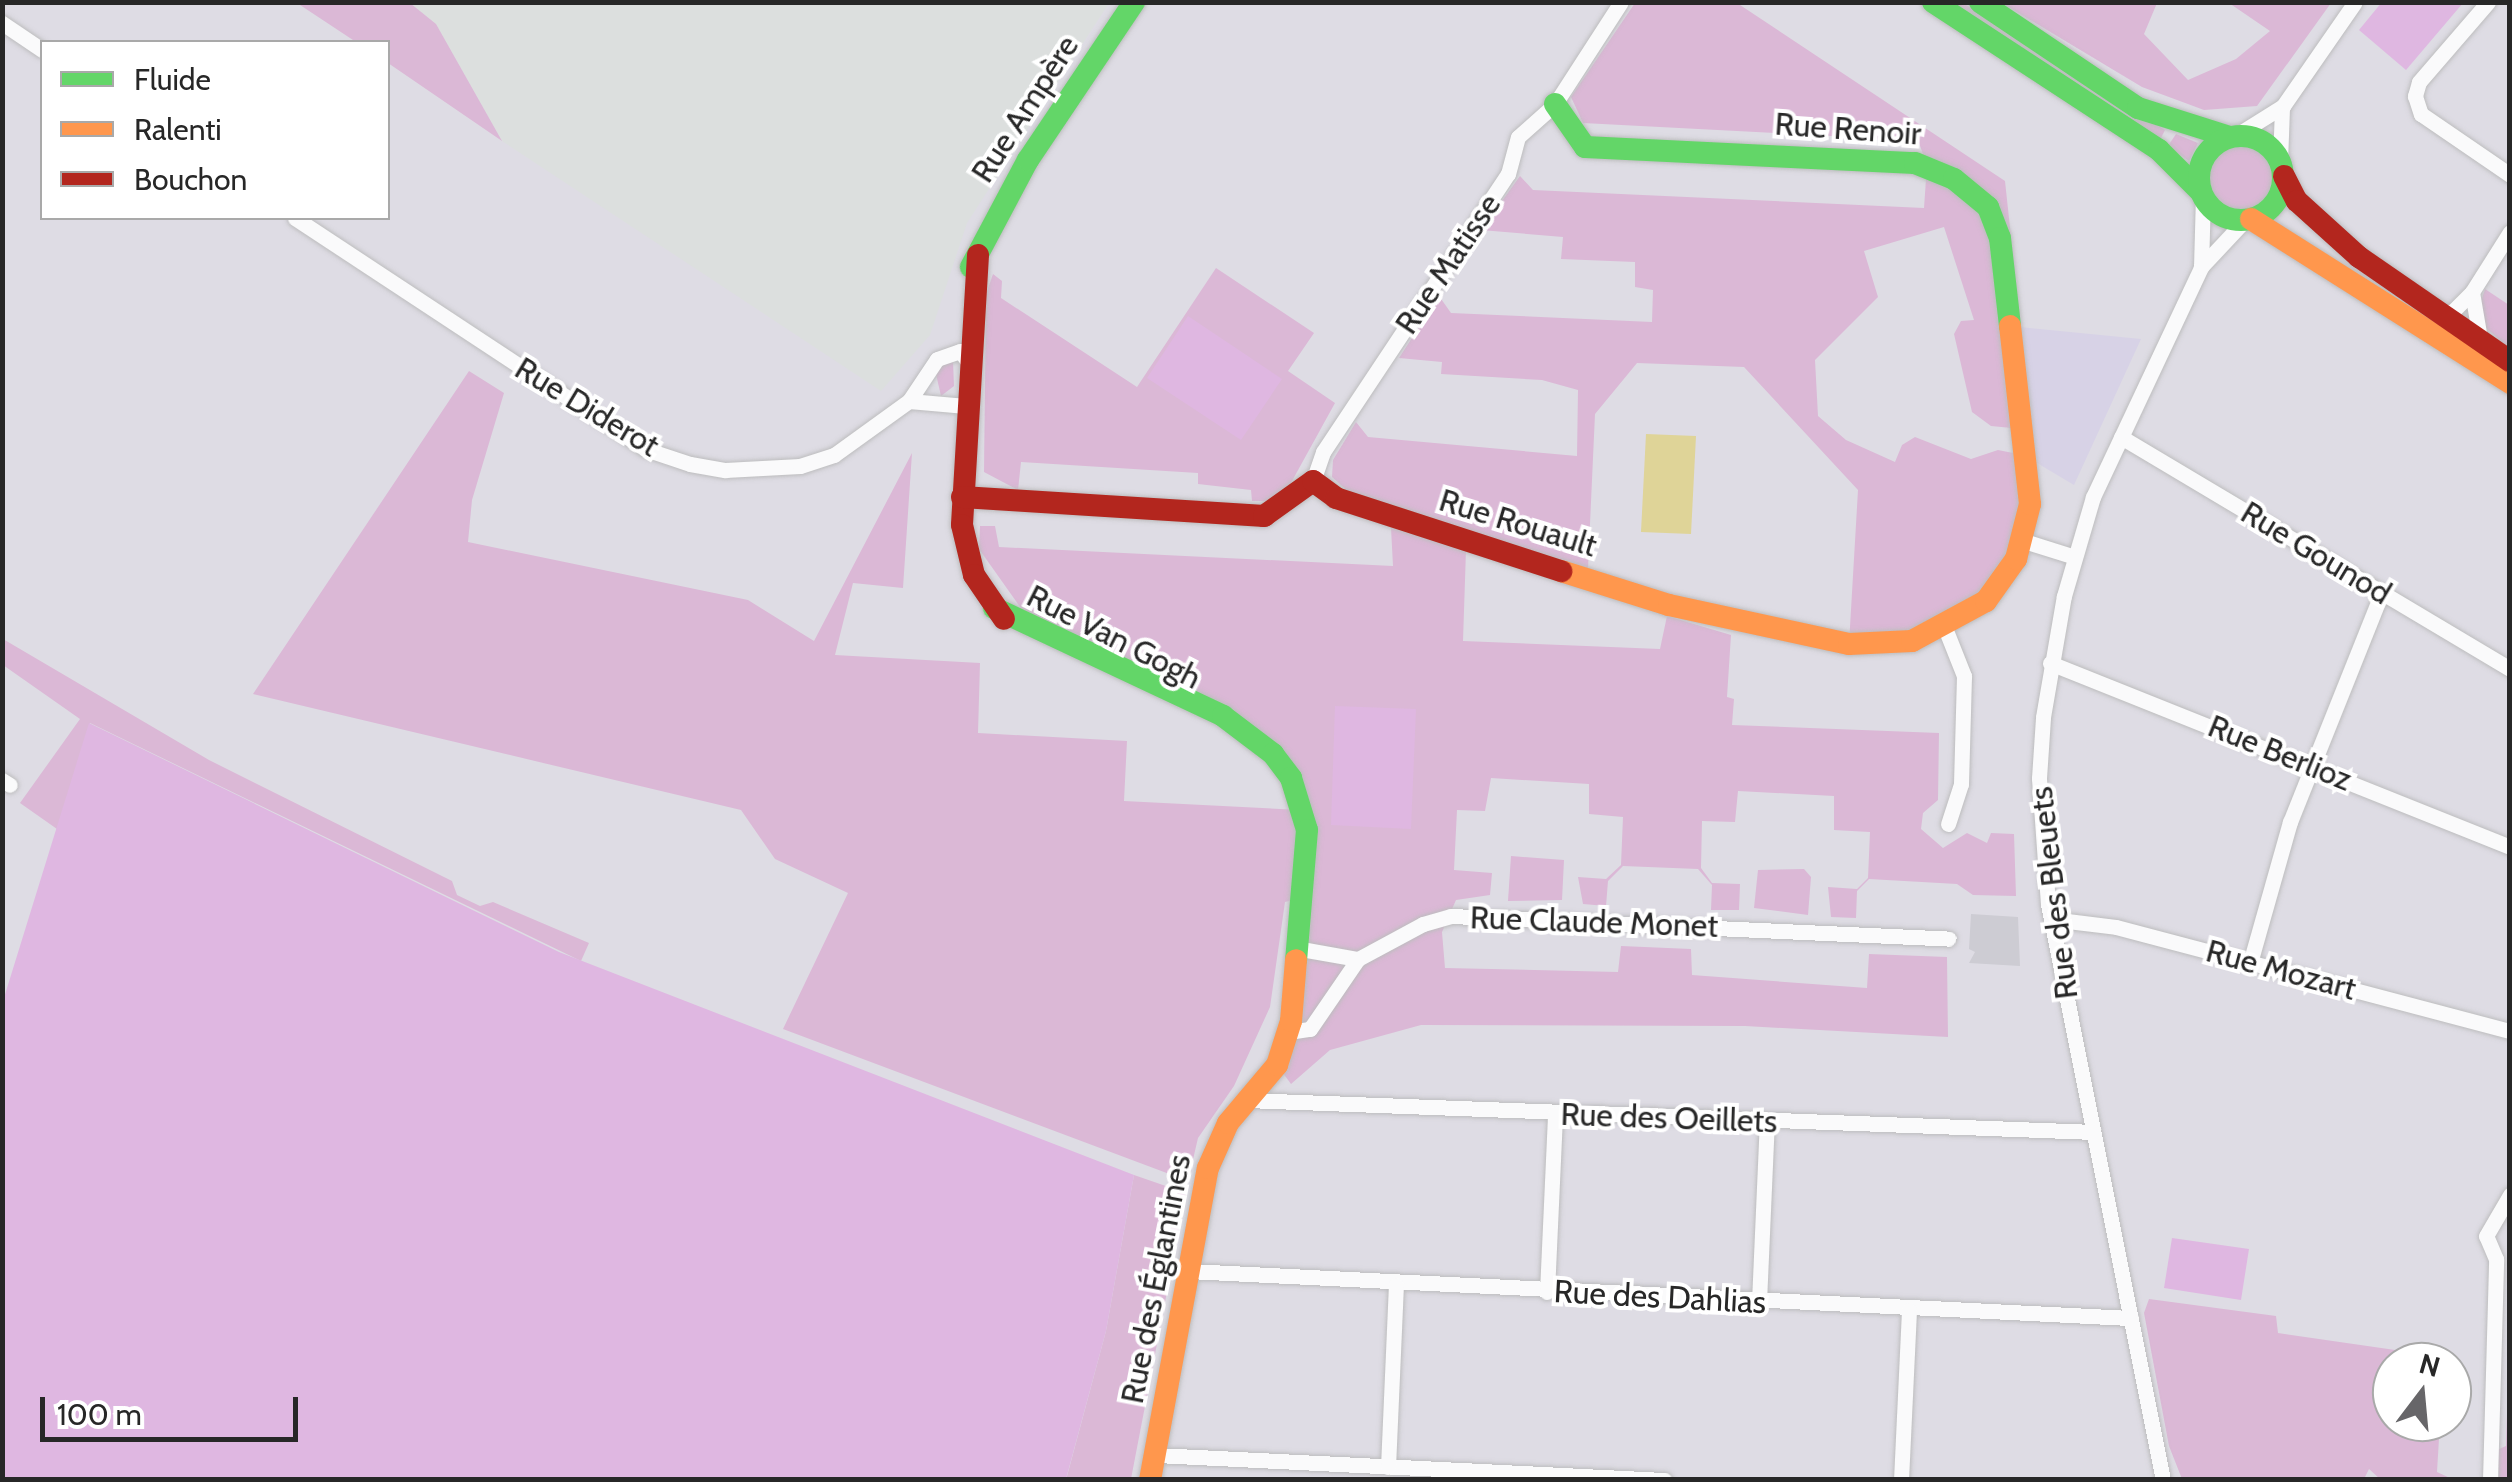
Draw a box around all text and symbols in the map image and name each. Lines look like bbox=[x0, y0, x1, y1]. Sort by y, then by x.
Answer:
street label: Rue Ampère bbox=[963, 28, 1087, 190]
legend bbox=[40, 40, 390, 220]
text: Fluide bbox=[134, 61, 211, 98]
street label: Rue Renoir bbox=[1773, 105, 1923, 153]
text: Ralenti bbox=[134, 111, 222, 148]
text: Bouchon bbox=[134, 161, 247, 198]
street label: Rue Matisse bbox=[1387, 187, 1509, 341]
street label: Rue Diderot bbox=[508, 349, 666, 465]
street label: Rue Rouault bbox=[1435, 481, 1601, 565]
street label: Rue Gounod bbox=[2234, 493, 2398, 613]
street label: Rue Van Gogh bbox=[1021, 577, 1207, 697]
street label: Rue Berlioz bbox=[2203, 707, 2357, 799]
street label: Rue des Bleuets bbox=[2022, 785, 2086, 1001]
street label: Rue Claude Monet bbox=[1469, 898, 1719, 946]
street label: Rue Mozart bbox=[2202, 932, 2360, 1008]
street label: Rue des Oeillets bbox=[1560, 1095, 1778, 1141]
street label: Rue des Églantines bbox=[1113, 1151, 1199, 1407]
street label: Rue des Dahlias bbox=[1553, 1272, 1767, 1322]
north arrow bbox=[2372, 1342, 2472, 1442]
text: N bbox=[2416, 1346, 2444, 1384]
scale bar bbox=[45, 1377, 302, 1439]
text: 100 m bbox=[57, 1396, 142, 1433]

